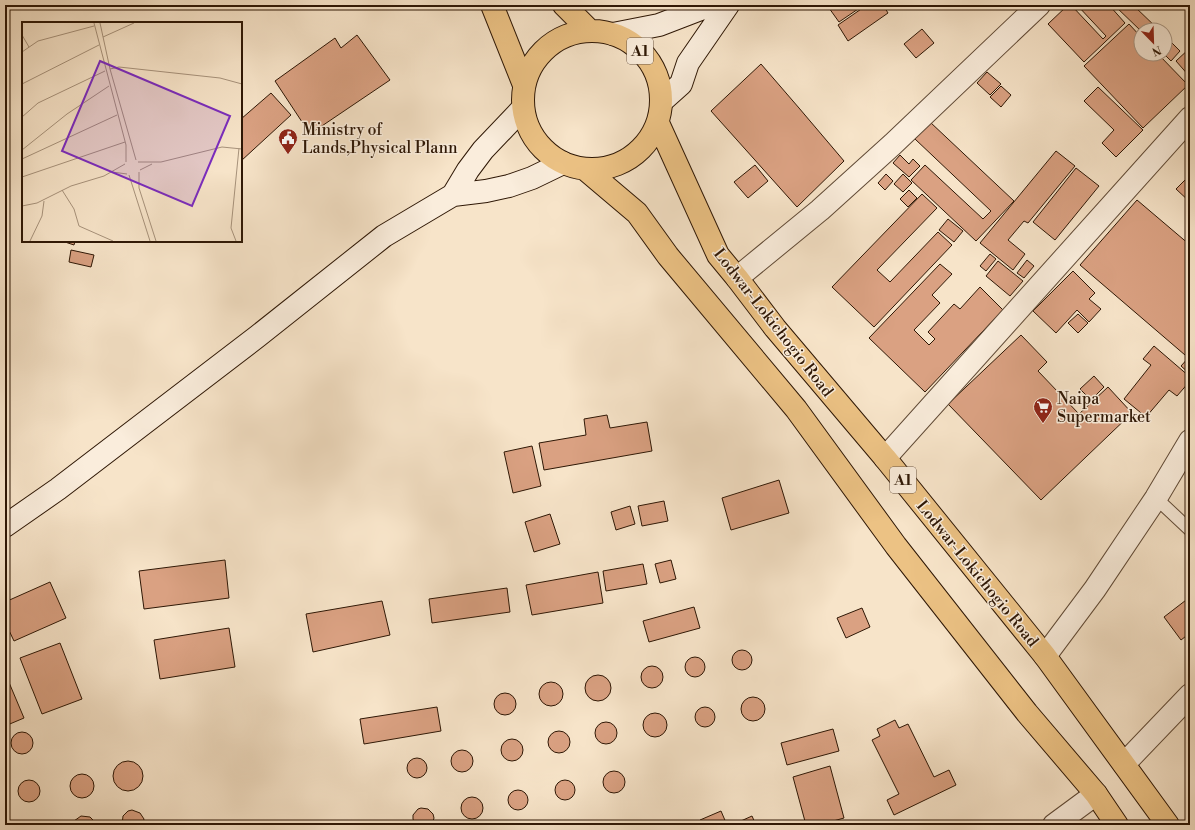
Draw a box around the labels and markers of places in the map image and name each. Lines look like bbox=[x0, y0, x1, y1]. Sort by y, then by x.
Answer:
place label: Ministry of Lands,Physical Plann bbox=[302, 120, 458, 158]
public building icon: Ministry of Lands,Physical Plann bbox=[277, 127, 299, 155]
place label: Naipa Supermarket bbox=[1057, 389, 1151, 427]
supermarket icon: Naipa Supermarket bbox=[1032, 396, 1054, 424]

